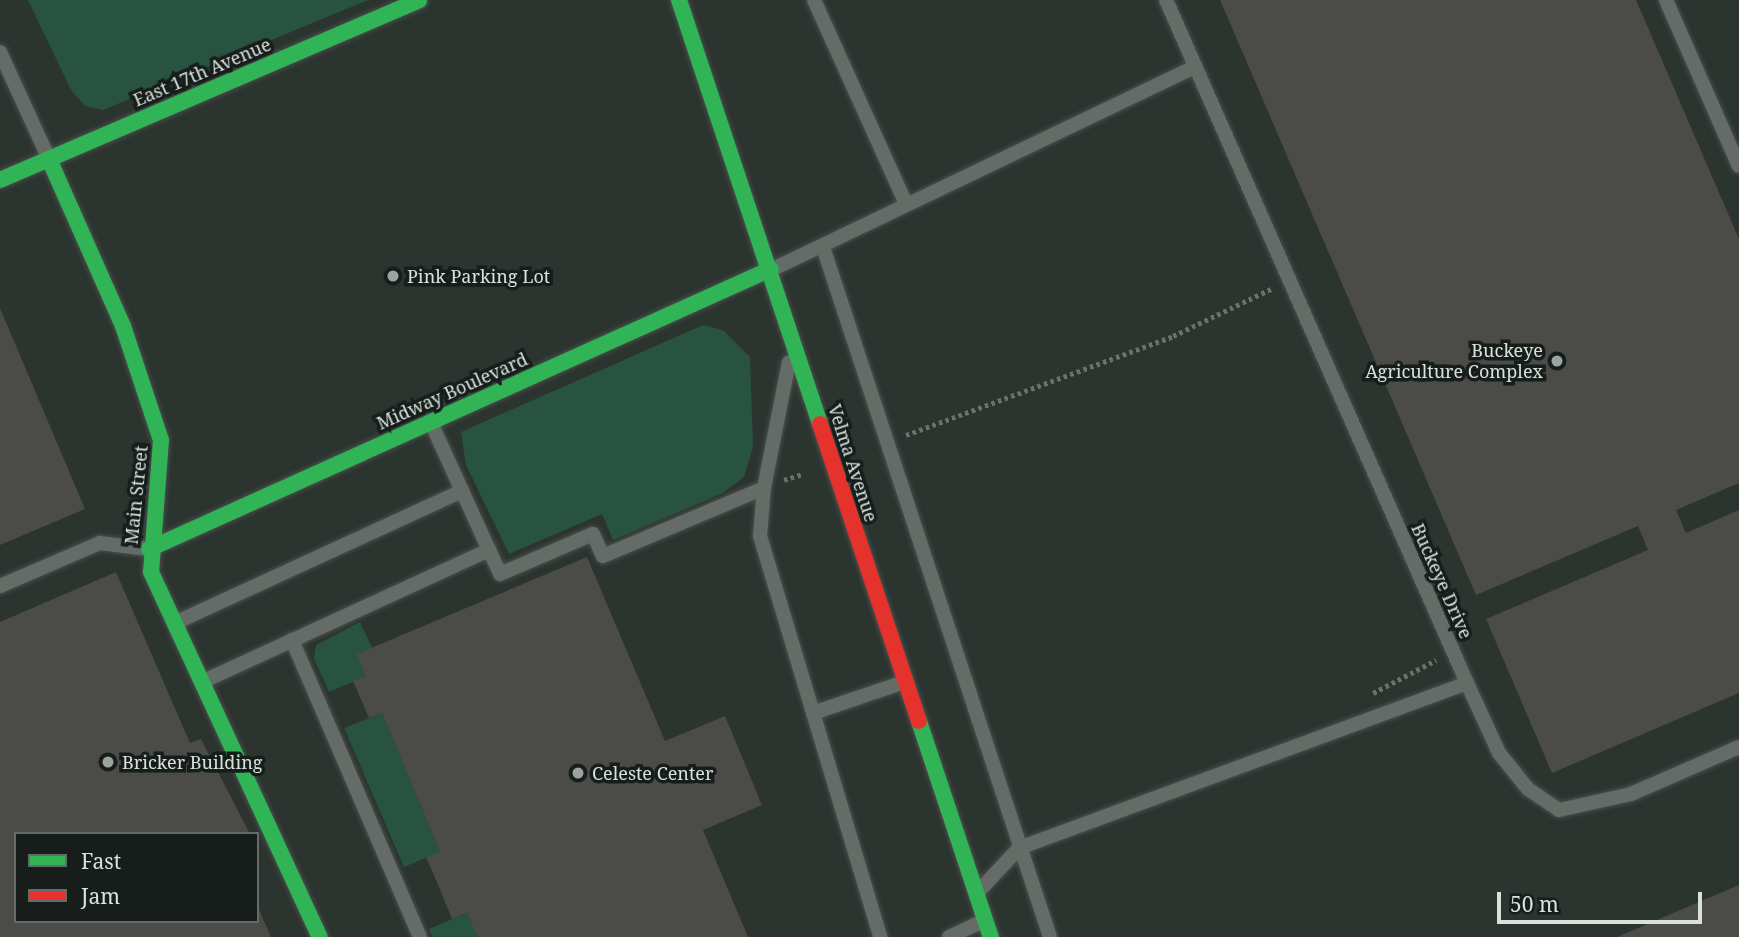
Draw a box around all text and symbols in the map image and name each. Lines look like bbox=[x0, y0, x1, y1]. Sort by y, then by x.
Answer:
street label: East 17th Avenue bbox=[130, 33, 274, 111]
place label: Pink Parking Lot bbox=[407, 265, 550, 287]
marker: Pink Parking Lot bbox=[385, 268, 401, 284]
place label: Buckeye Agriculture Complex bbox=[1365, 340, 1543, 382]
street label: Midway Boulevard bbox=[373, 348, 531, 434]
marker: Buckeye Agriculture Complex bbox=[1549, 353, 1565, 369]
street label: Velma Avenue bbox=[824, 401, 882, 525]
street label: Main Street bbox=[120, 445, 152, 545]
street label: Buckeye Drive bbox=[1407, 520, 1477, 642]
place label: Bricker Building bbox=[122, 751, 262, 773]
marker: Bricker Building bbox=[100, 754, 116, 770]
place label: Celeste Center bbox=[592, 762, 713, 784]
marker: Celeste Center bbox=[570, 765, 586, 781]
legend bbox=[14, 832, 259, 923]
text: Fast bbox=[81, 847, 121, 875]
scale bar bbox=[1501, 878, 1706, 922]
text: Jam bbox=[81, 882, 120, 910]
text: 50 m bbox=[1510, 890, 1559, 918]

